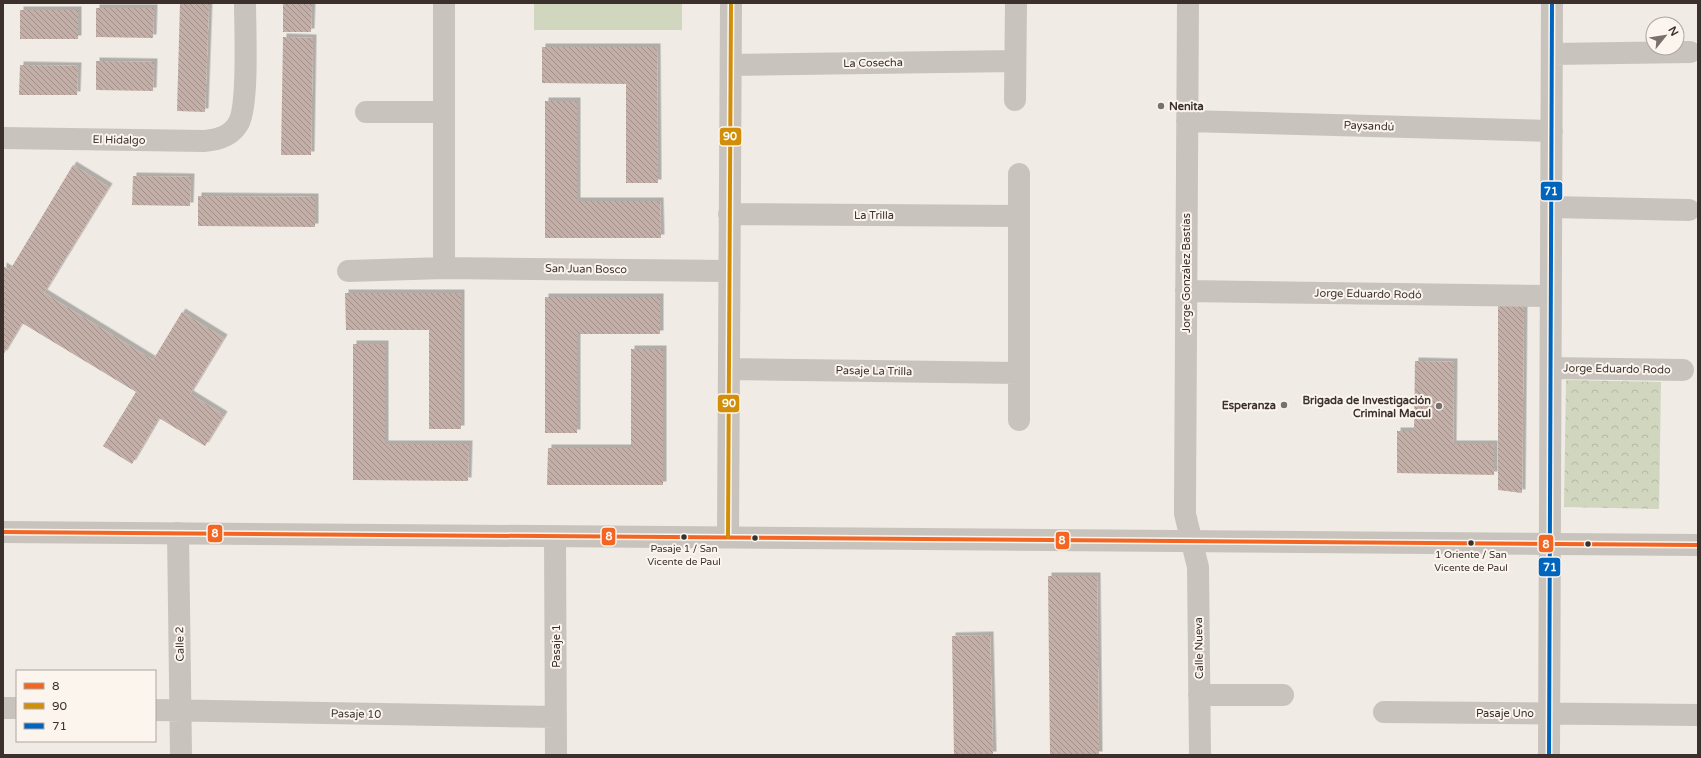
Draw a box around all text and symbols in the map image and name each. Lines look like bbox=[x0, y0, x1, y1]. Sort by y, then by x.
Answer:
north arrow bbox=[1645, 16, 1685, 56]
text: N bbox=[1665, 24, 1681, 38]
street label: La Cosecha bbox=[843, 56, 903, 70]
place label: Nenita bbox=[1169, 100, 1204, 113]
marker: Nenita bbox=[1156, 101, 1166, 111]
street label: Paysandú bbox=[1343, 119, 1395, 133]
line badge: 90 bbox=[719, 127, 742, 146]
text: 90 bbox=[723, 130, 737, 143]
street label: El Hidalgo bbox=[92, 133, 146, 147]
line badge: 71 bbox=[1540, 181, 1563, 201]
text: 71 bbox=[1544, 185, 1558, 198]
street label: La Trilla bbox=[854, 209, 894, 222]
street label: Jorge González Bastías bbox=[1180, 213, 1193, 333]
street label: San Juan Bosco bbox=[545, 262, 627, 276]
street label: Jorge Eduardo Rodó bbox=[1314, 287, 1422, 301]
street label: Jorge Eduardo Rodo bbox=[1563, 362, 1671, 376]
street label: Pasaje La Trilla bbox=[836, 364, 912, 378]
line badge: 90 bbox=[717, 394, 740, 413]
place label: Brigada de Investigación Criminal Macul bbox=[1302, 394, 1431, 420]
text: 90 bbox=[722, 397, 736, 410]
place label: Esperanza bbox=[1222, 399, 1276, 413]
marker: Esperanza bbox=[1279, 400, 1289, 410]
marker: Brigada de Investigación Criminal Macul bbox=[1434, 401, 1444, 411]
line badge: 8 bbox=[207, 524, 223, 543]
text: 8 bbox=[212, 527, 219, 540]
line badge: 8 bbox=[601, 527, 616, 546]
text: 8 bbox=[606, 530, 613, 543]
line badge: 8 bbox=[1055, 531, 1070, 550]
marker: Pasaje 1 / San Vicente de Paul bbox=[679, 532, 689, 542]
unlabelled marker bbox=[750, 533, 760, 543]
text: 8 bbox=[1059, 534, 1066, 547]
line badge: 8 bbox=[1538, 534, 1554, 553]
marker: 1 Oriente / San Vicente de Paul bbox=[1466, 538, 1476, 548]
text: 8 bbox=[1543, 538, 1550, 551]
unlabelled marker bbox=[1583, 539, 1593, 549]
place label: Pasaje 1 / San Vicente de Paul bbox=[647, 543, 721, 568]
place label: 1 Oriente / San Vicente de Paul bbox=[1434, 549, 1508, 574]
line badge: 71 bbox=[1538, 557, 1561, 577]
text: 71 bbox=[1543, 561, 1557, 574]
street label: Calle Nueva bbox=[1192, 617, 1206, 679]
street label: Pasaje 1 bbox=[550, 624, 563, 668]
street label: Calle 2 bbox=[173, 626, 187, 662]
legend bbox=[16, 670, 156, 742]
text: 8 bbox=[52, 679, 60, 693]
text: 90 bbox=[52, 699, 68, 713]
street label: Pasaje 10 bbox=[331, 707, 381, 721]
street label: Pasaje Uno bbox=[1476, 707, 1534, 720]
text: 71 bbox=[52, 719, 67, 733]

